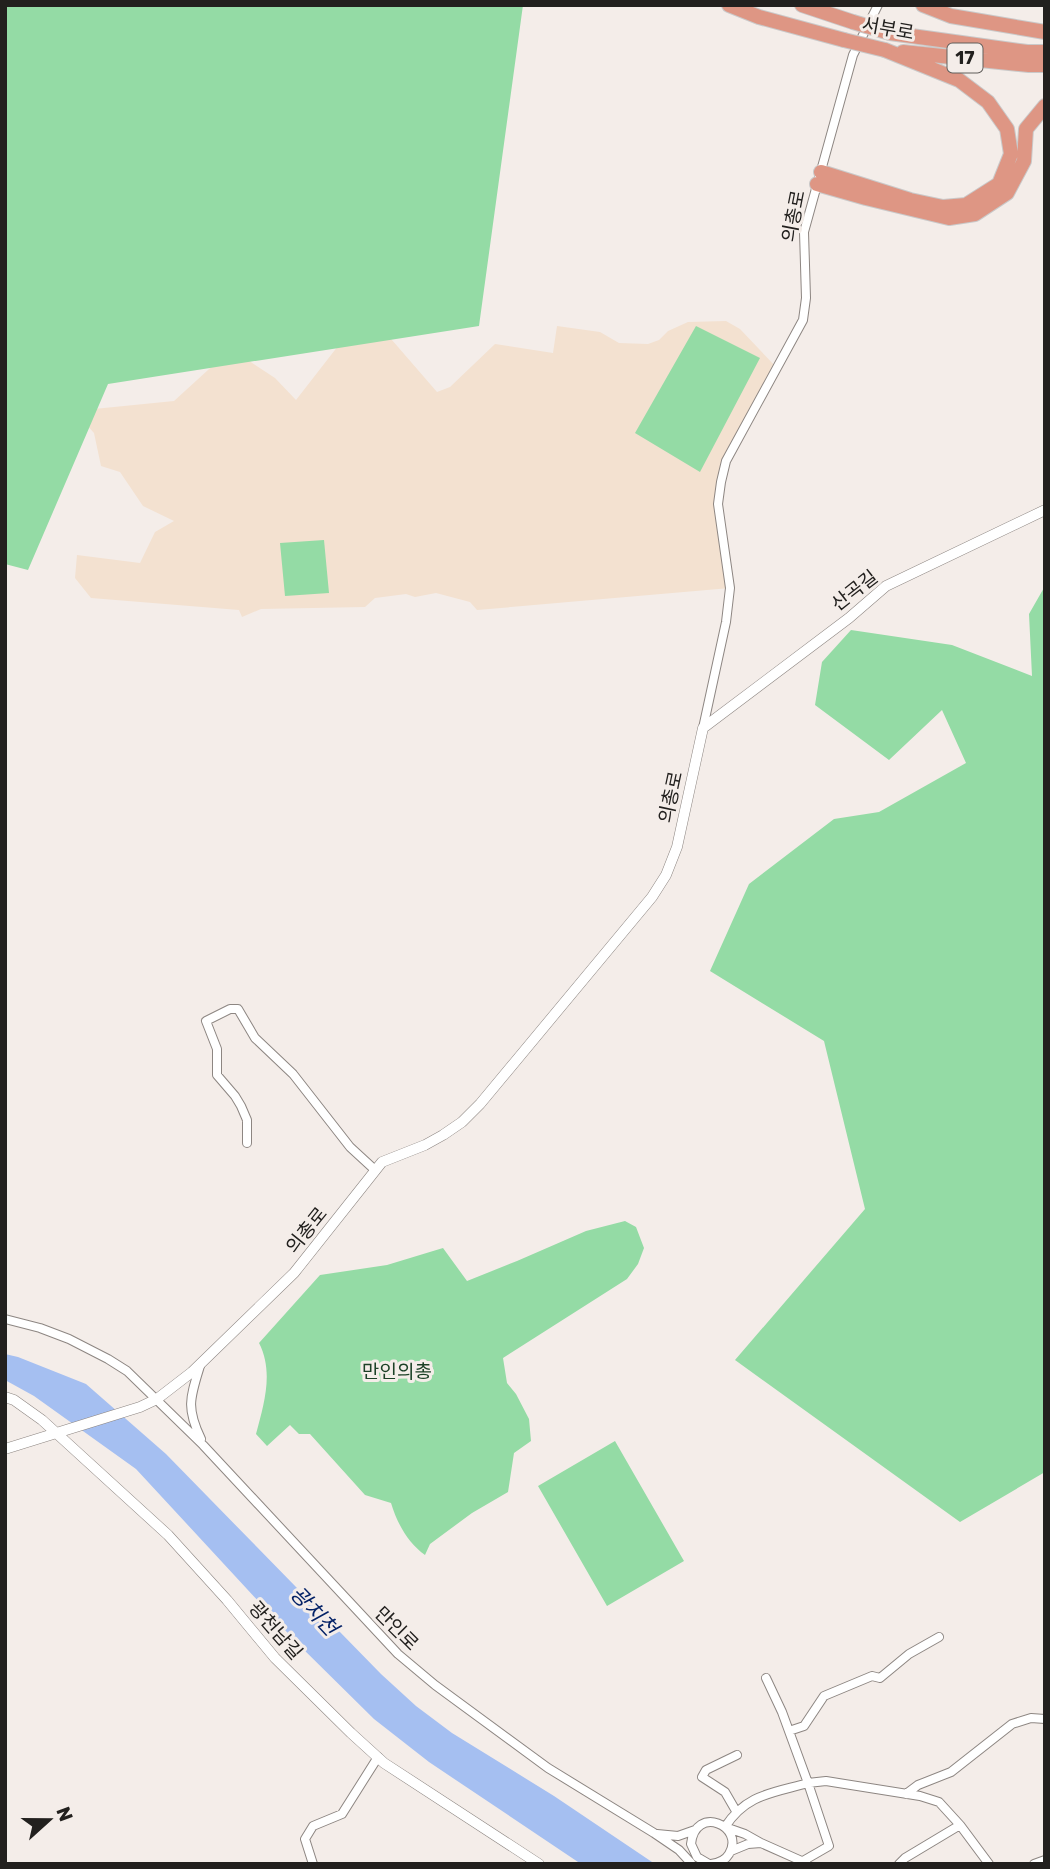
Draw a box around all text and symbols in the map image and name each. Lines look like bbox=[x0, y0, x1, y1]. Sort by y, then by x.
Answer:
street label: 서부로 bbox=[860, 13, 916, 44]
road number: 17 bbox=[948, 44, 982, 72]
street label: 의총로 bbox=[777, 188, 810, 244]
street label: 산곡길 bbox=[827, 565, 882, 616]
street label: 의총로 bbox=[654, 769, 687, 825]
street label: 의총로 bbox=[281, 1203, 332, 1258]
park label: 만인의총 bbox=[362, 1360, 432, 1383]
water label: 광치천 bbox=[285, 1581, 345, 1642]
street label: 광천남길 bbox=[244, 1596, 307, 1664]
street label: 만인로 bbox=[370, 1602, 423, 1655]
north arrow bbox=[14, 1785, 84, 1855]
text: N bbox=[51, 1804, 78, 1825]

